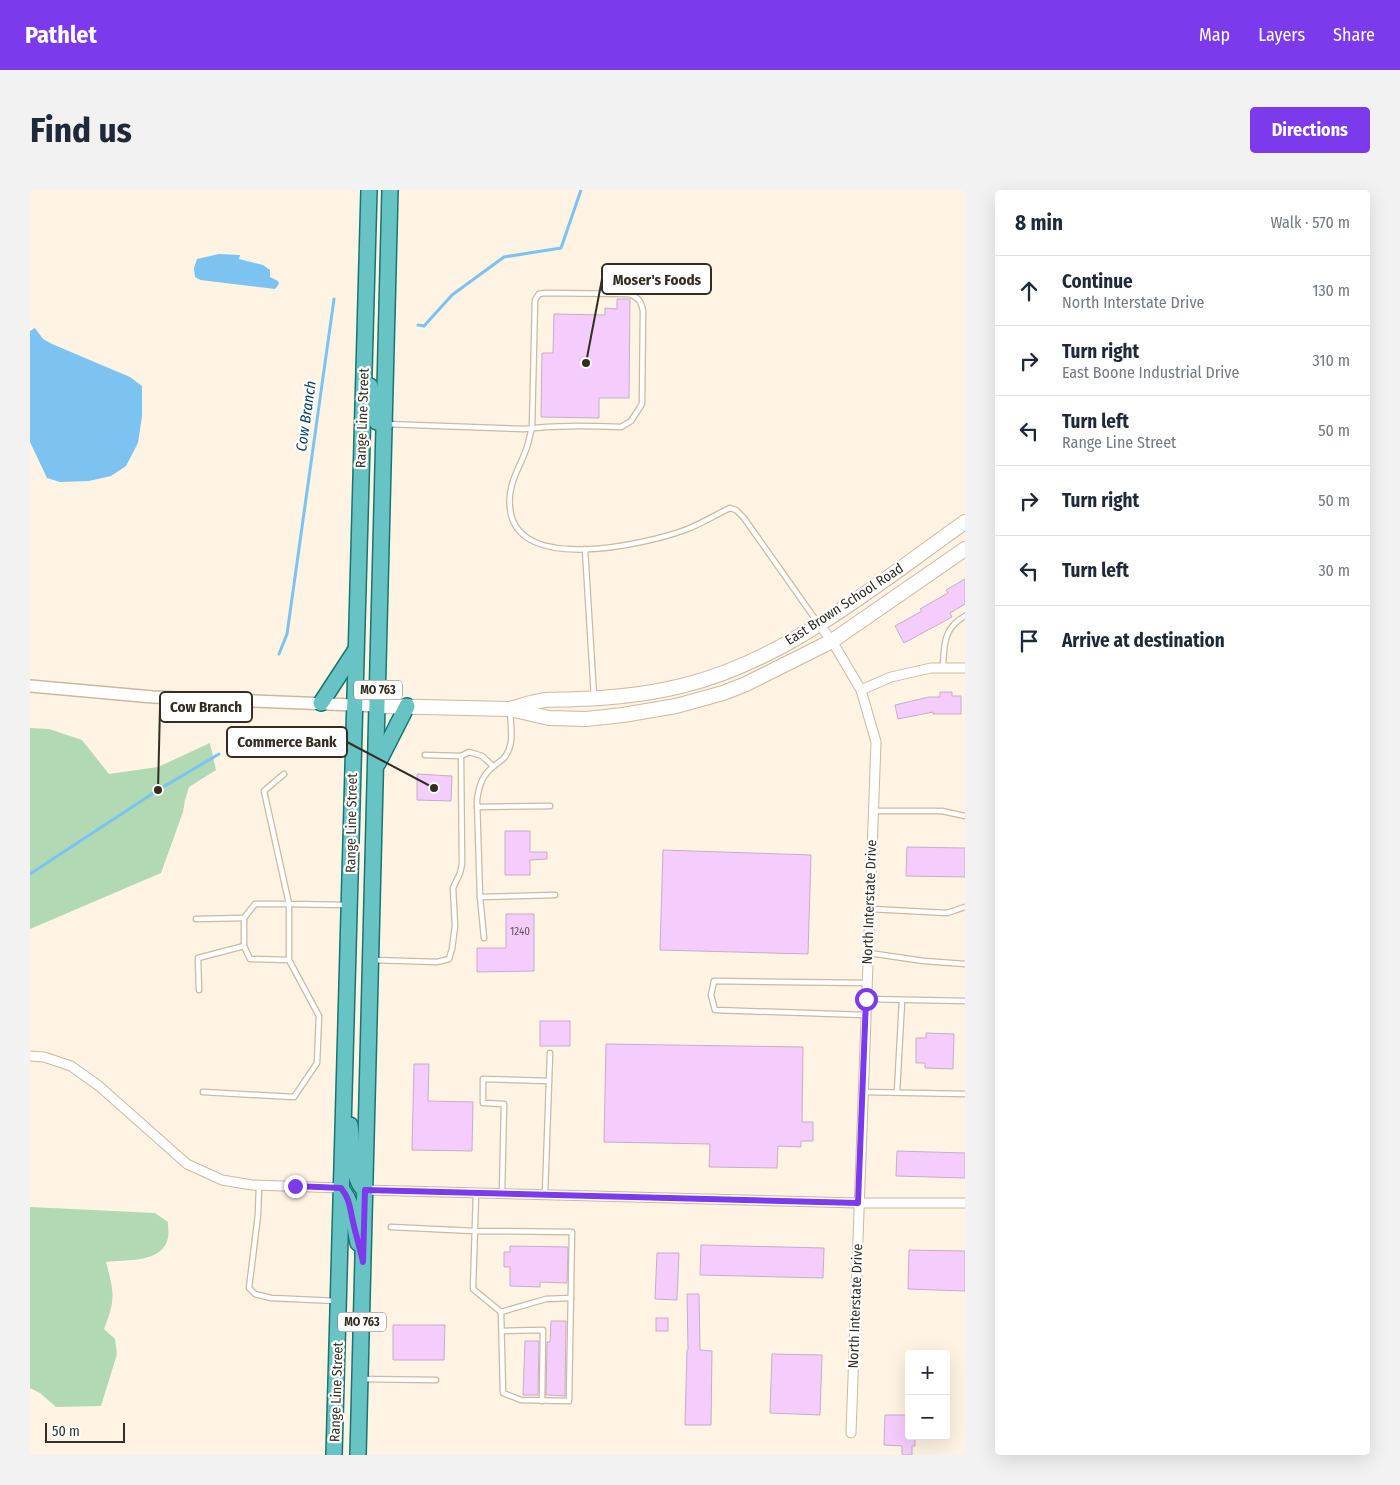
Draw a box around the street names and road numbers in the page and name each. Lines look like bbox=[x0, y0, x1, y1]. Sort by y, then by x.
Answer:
street label: Range Line Street bbox=[352, 367, 373, 468]
street label: East Brown School Road bbox=[782, 560, 907, 649]
road number: MO 763 bbox=[354, 680, 402, 700]
street label: Range Line Street bbox=[342, 772, 361, 873]
street label: North Interstate Drive bbox=[859, 839, 880, 965]
street label: North Interstate Drive bbox=[845, 1243, 866, 1369]
road number: MO 763 bbox=[338, 1312, 386, 1332]
street label: Range Line Street bbox=[326, 1341, 347, 1442]

